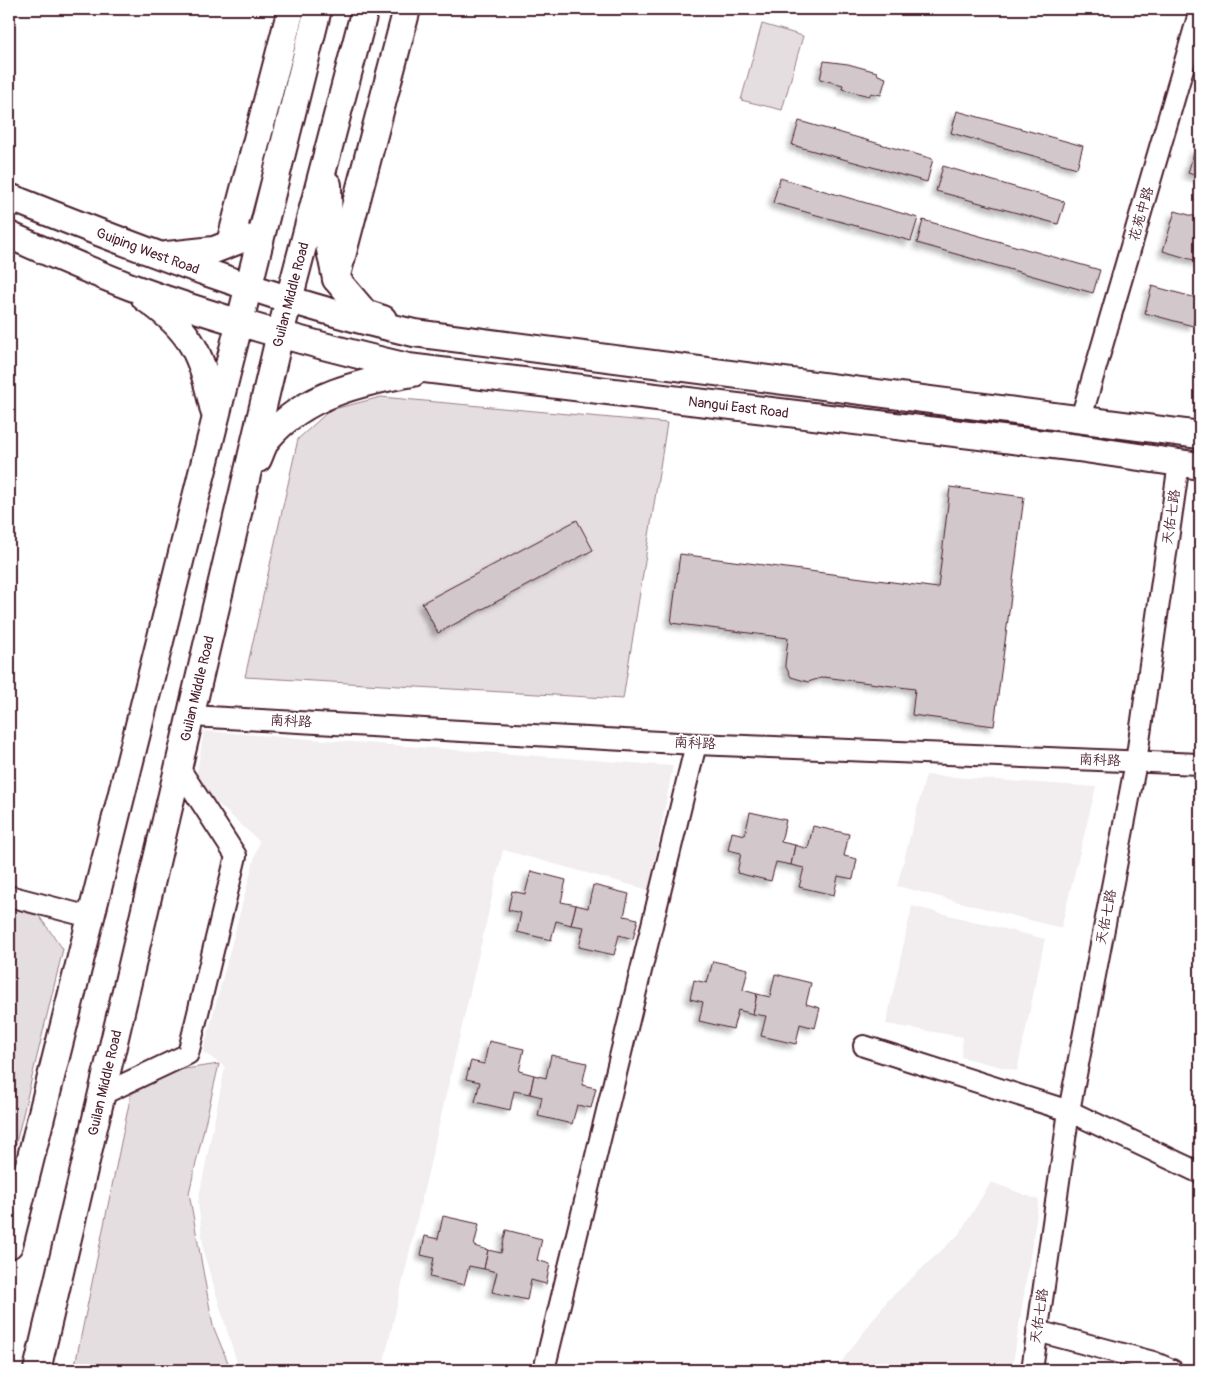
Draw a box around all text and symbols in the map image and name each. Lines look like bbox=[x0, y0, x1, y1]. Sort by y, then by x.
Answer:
street label: 花苑中路 bbox=[1125, 185, 1157, 243]
street label: Guiping West Road bbox=[94, 224, 202, 278]
street label: Guilan Middle Road bbox=[269, 240, 312, 349]
street label: Nangui East Road bbox=[687, 392, 790, 421]
street label: 天佑七路 bbox=[1159, 488, 1183, 546]
street label: Guilan Middle Road bbox=[176, 634, 217, 743]
street label: 南科路 bbox=[270, 711, 312, 731]
street label: 南科路 bbox=[674, 733, 716, 753]
street label: 南科路 bbox=[1079, 751, 1121, 769]
street label: 天佑七路 bbox=[1092, 888, 1120, 946]
street label: Guilan Middle Road bbox=[84, 1028, 125, 1137]
street label: 天佑七路 bbox=[1027, 1287, 1051, 1345]

